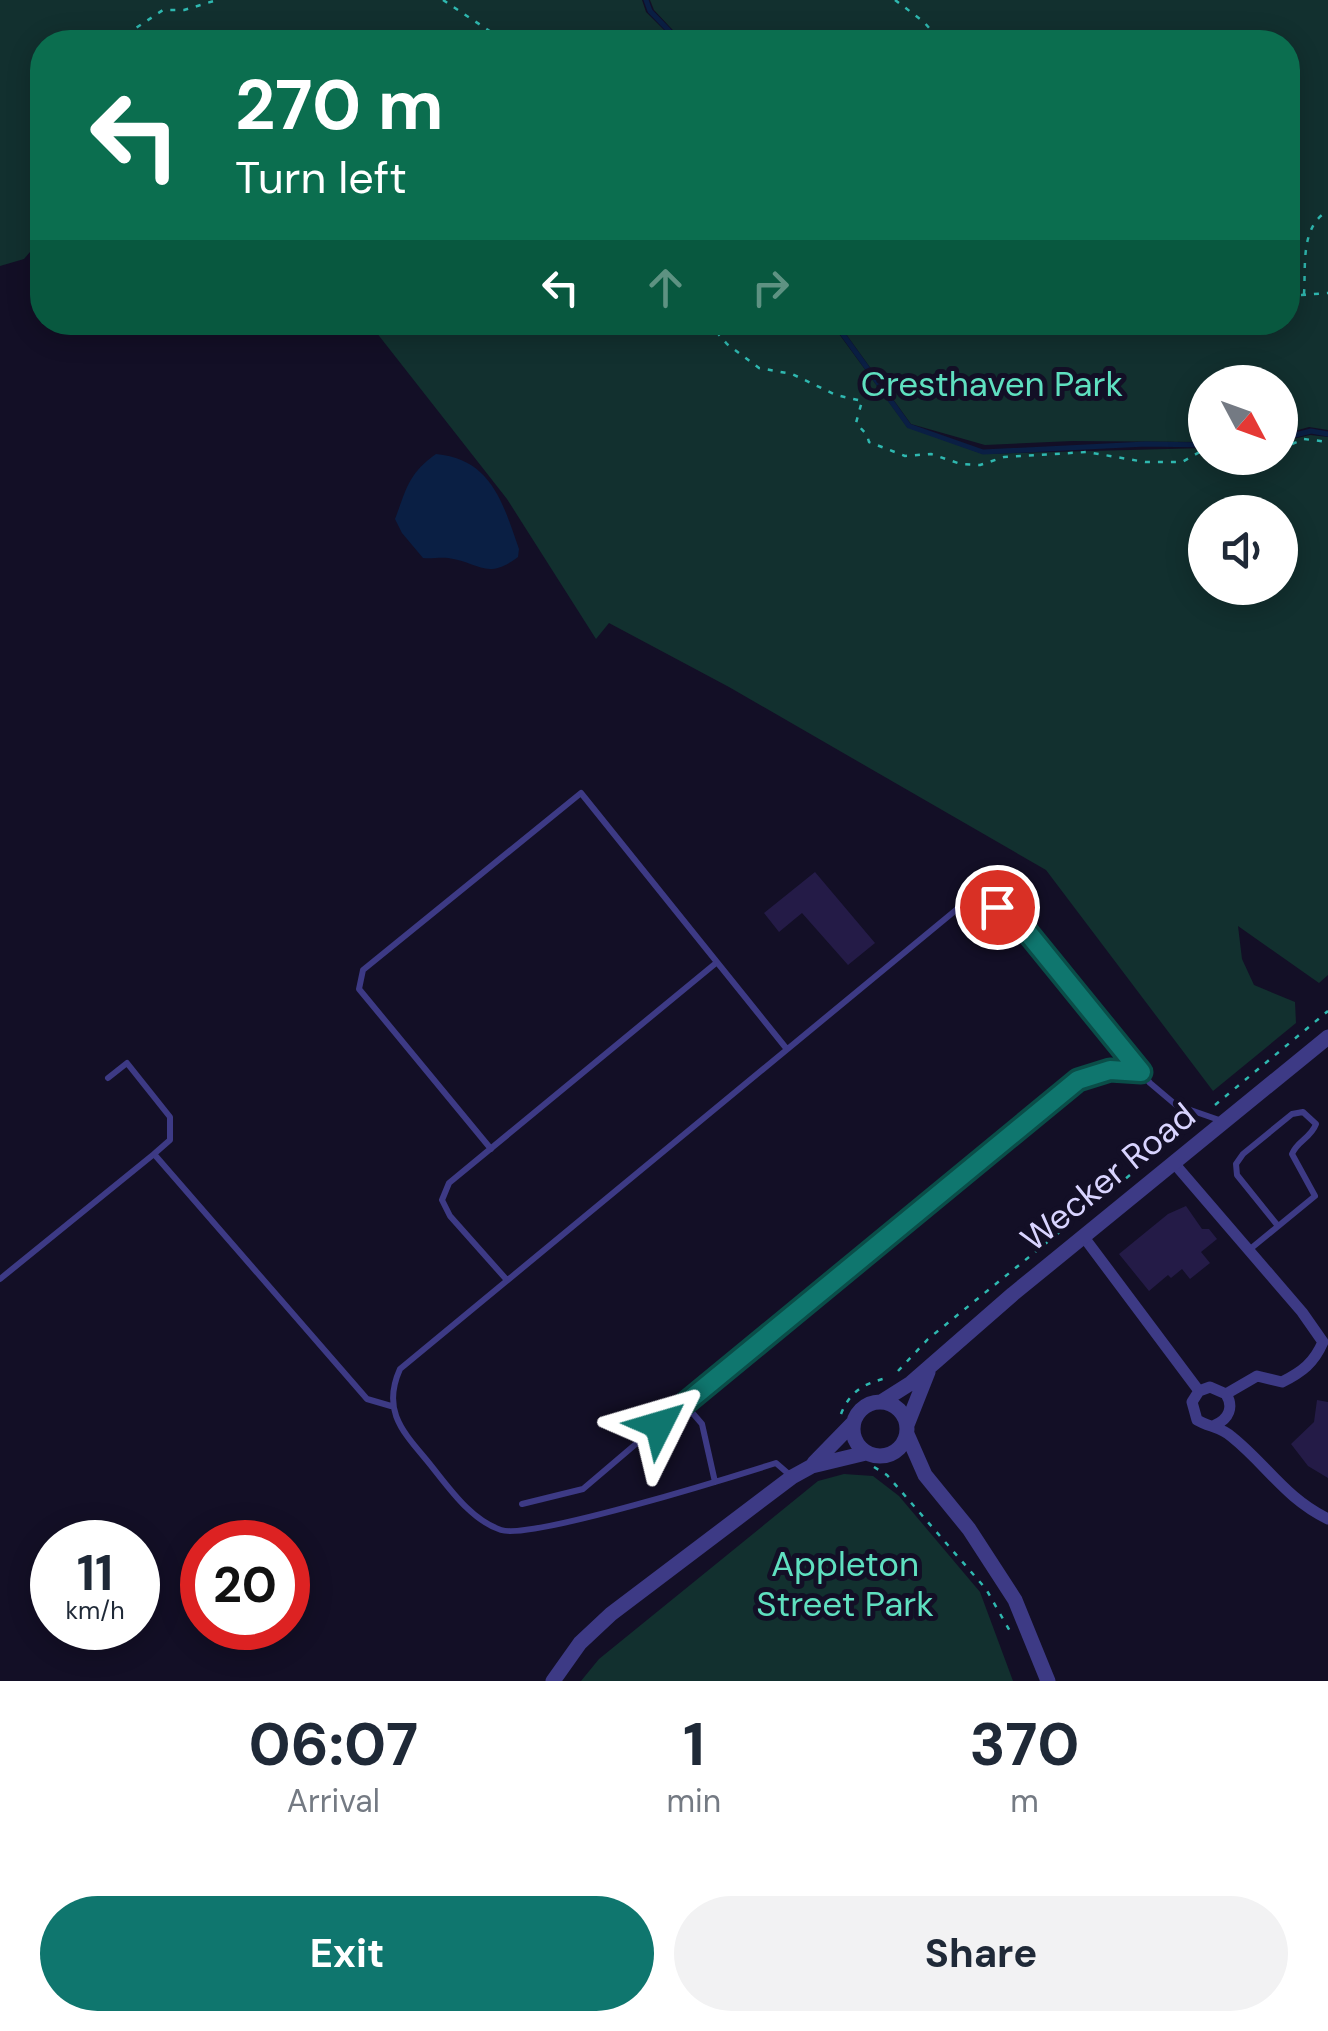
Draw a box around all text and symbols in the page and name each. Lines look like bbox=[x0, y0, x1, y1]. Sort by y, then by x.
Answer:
text: 270 m bbox=[235, 60, 444, 151]
icon: left bbox=[70, 70, 200, 200]
text: Turn left bbox=[235, 148, 407, 207]
icon: left bbox=[533, 260, 588, 315]
icon: ahead bbox=[638, 260, 693, 315]
icon: right bbox=[743, 260, 798, 315]
park label: Cresthaven Park bbox=[861, 361, 1123, 407]
north arrow bbox=[1188, 365, 1298, 475]
map controls bbox=[1188, 365, 1298, 605]
button: sound bbox=[1188, 495, 1298, 605]
pin bbox=[955, 865, 1040, 950]
icon: arrive bbox=[970, 880, 1025, 935]
street label: Wecker Road bbox=[1011, 1092, 1205, 1262]
position arrow bbox=[607, 1373, 711, 1477]
speed limit sign: 20 bbox=[180, 1520, 310, 1650]
text: 11 bbox=[77, 1540, 113, 1606]
park label: Appleton Street Park bbox=[756, 1541, 934, 1627]
text: km/h bbox=[65, 1594, 125, 1627]
text: 06:07 bbox=[248, 1705, 418, 1784]
text: 1 bbox=[683, 1705, 705, 1784]
text: 370 bbox=[970, 1705, 1079, 1784]
text: Arrival bbox=[287, 1780, 380, 1822]
text: min bbox=[667, 1780, 721, 1822]
text: m bbox=[1010, 1780, 1039, 1822]
button: Exit bbox=[40, 1896, 654, 2011]
button: Share bbox=[674, 1896, 1288, 2011]

